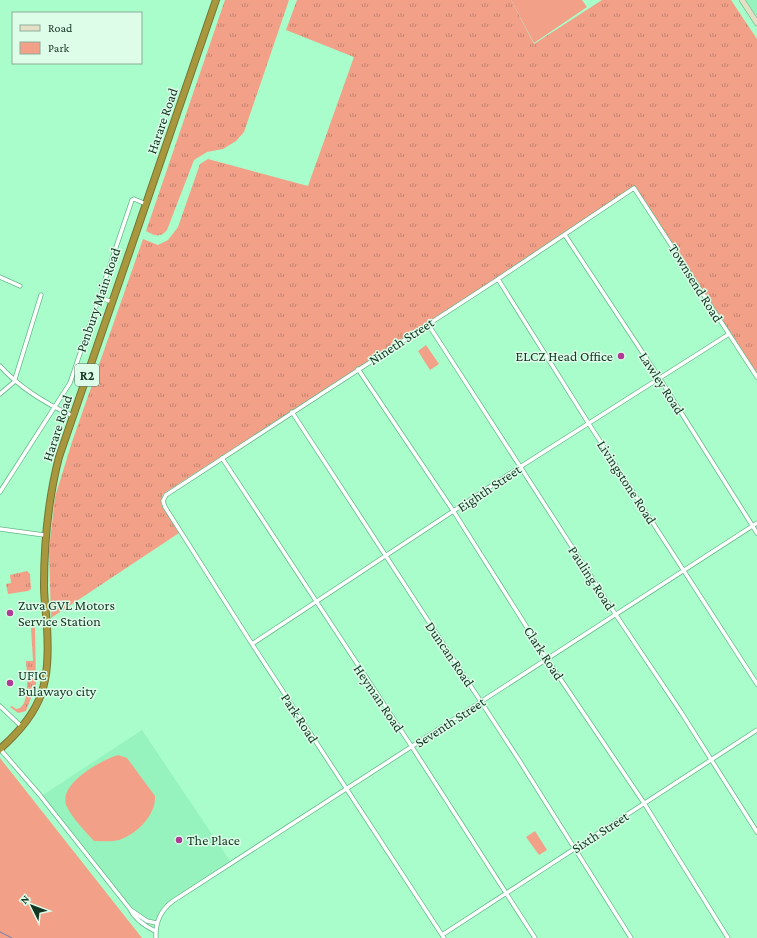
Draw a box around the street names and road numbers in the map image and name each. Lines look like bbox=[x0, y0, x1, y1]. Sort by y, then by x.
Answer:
street label: Harare Road bbox=[143, 85, 181, 156]
street label: Townsend Road bbox=[666, 241, 727, 326]
street label: Penbury Main Road bbox=[73, 245, 124, 354]
street label: Nineth Street bbox=[366, 314, 437, 368]
street label: Lawley Road bbox=[636, 349, 688, 418]
road number: R2 bbox=[75, 364, 99, 386]
street label: Harare Road bbox=[39, 392, 75, 463]
street label: Livingstone Road bbox=[594, 437, 660, 527]
street label: Eighth Street bbox=[454, 461, 524, 515]
street label: Pauling Road bbox=[565, 543, 619, 614]
street label: Duncan Road bbox=[422, 618, 478, 690]
street label: Clark Road bbox=[521, 623, 568, 683]
street label: Heyman Road bbox=[351, 661, 408, 735]
street label: Park Road bbox=[278, 690, 322, 746]
street label: Seventh Street bbox=[412, 693, 488, 751]
street label: Sixth Street bbox=[569, 808, 632, 856]

